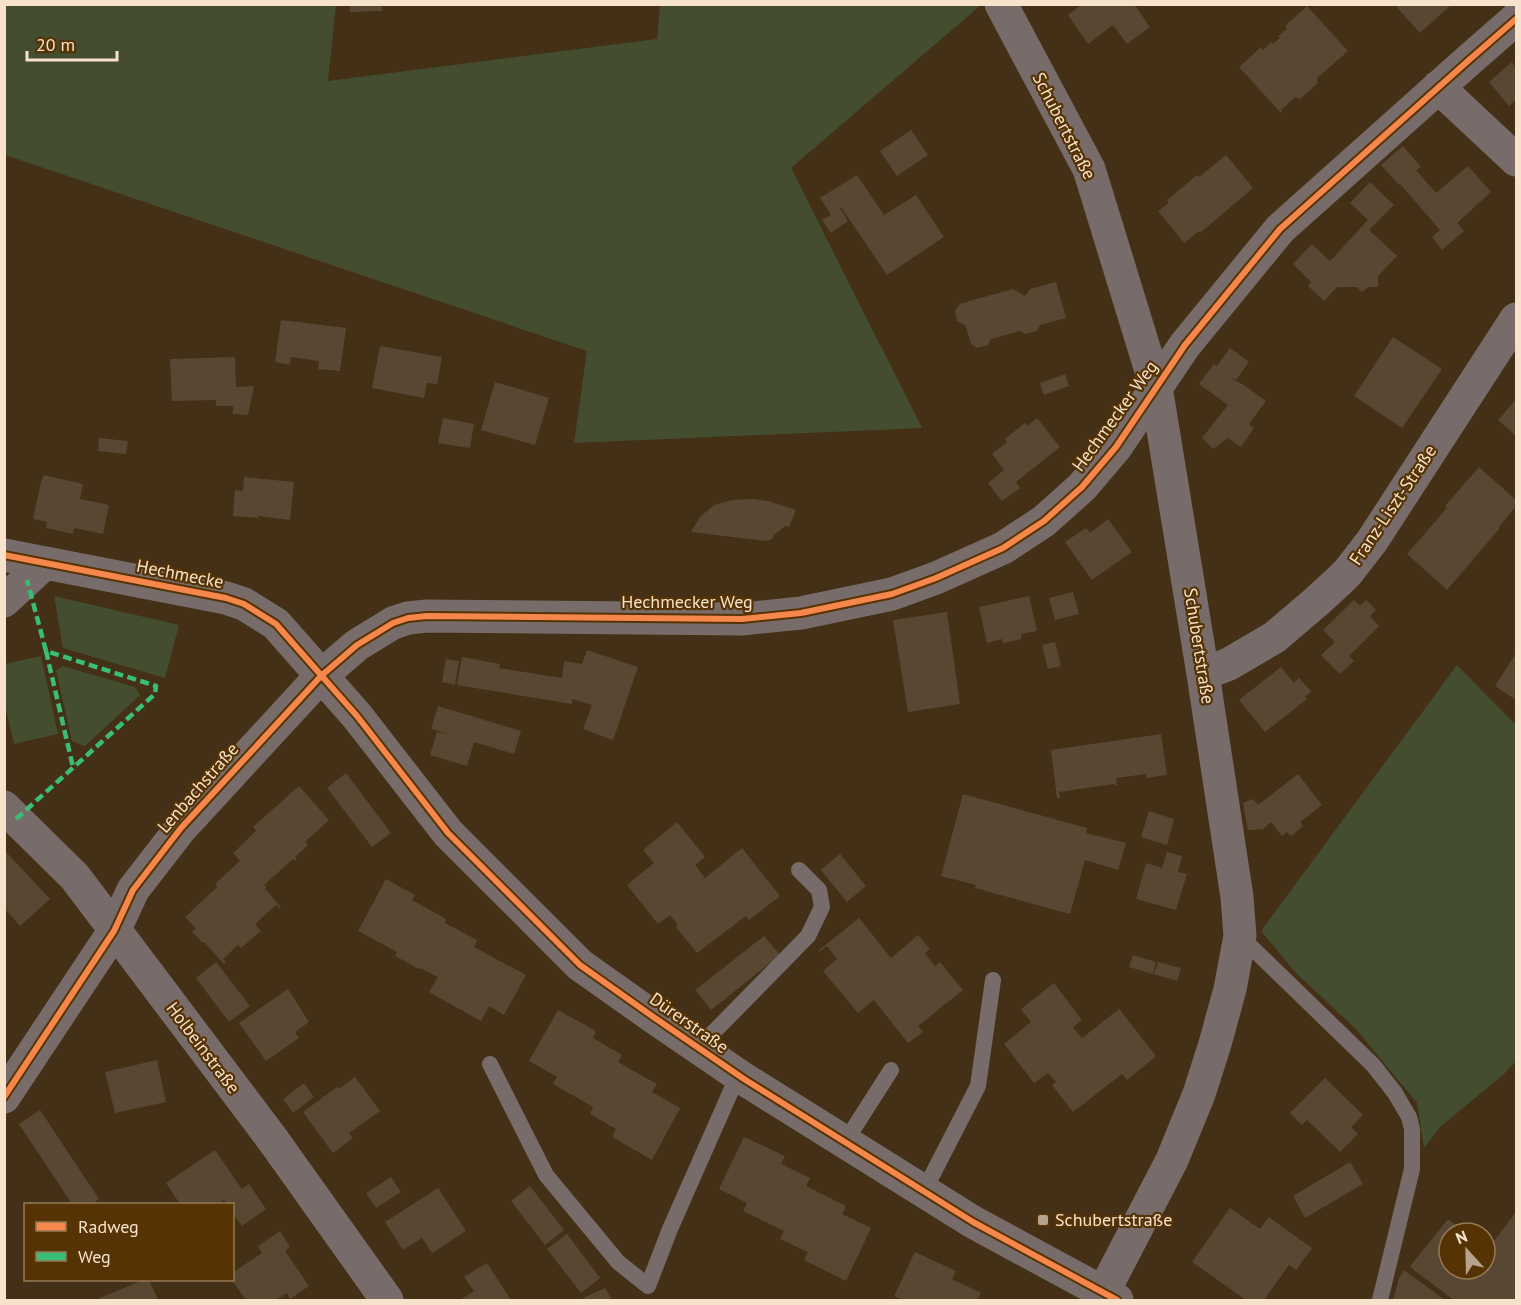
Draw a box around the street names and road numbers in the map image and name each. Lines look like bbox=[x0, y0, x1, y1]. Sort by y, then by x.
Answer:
street label: Schubertstraße bbox=[1028, 68, 1101, 183]
street label: Hechmecker Weg bbox=[1067, 356, 1163, 476]
street label: Franz-Liszt-Straße bbox=[1344, 440, 1441, 569]
street label: Hechmecke bbox=[135, 554, 226, 593]
street label: Schubertstraße bbox=[1179, 586, 1220, 706]
street label: Hechmecker Weg bbox=[621, 590, 753, 613]
street label: Lenbachstraße bbox=[152, 738, 243, 838]
street label: Dürerstraße bbox=[645, 987, 733, 1058]
street label: Holbeinstraße bbox=[161, 997, 245, 1098]

